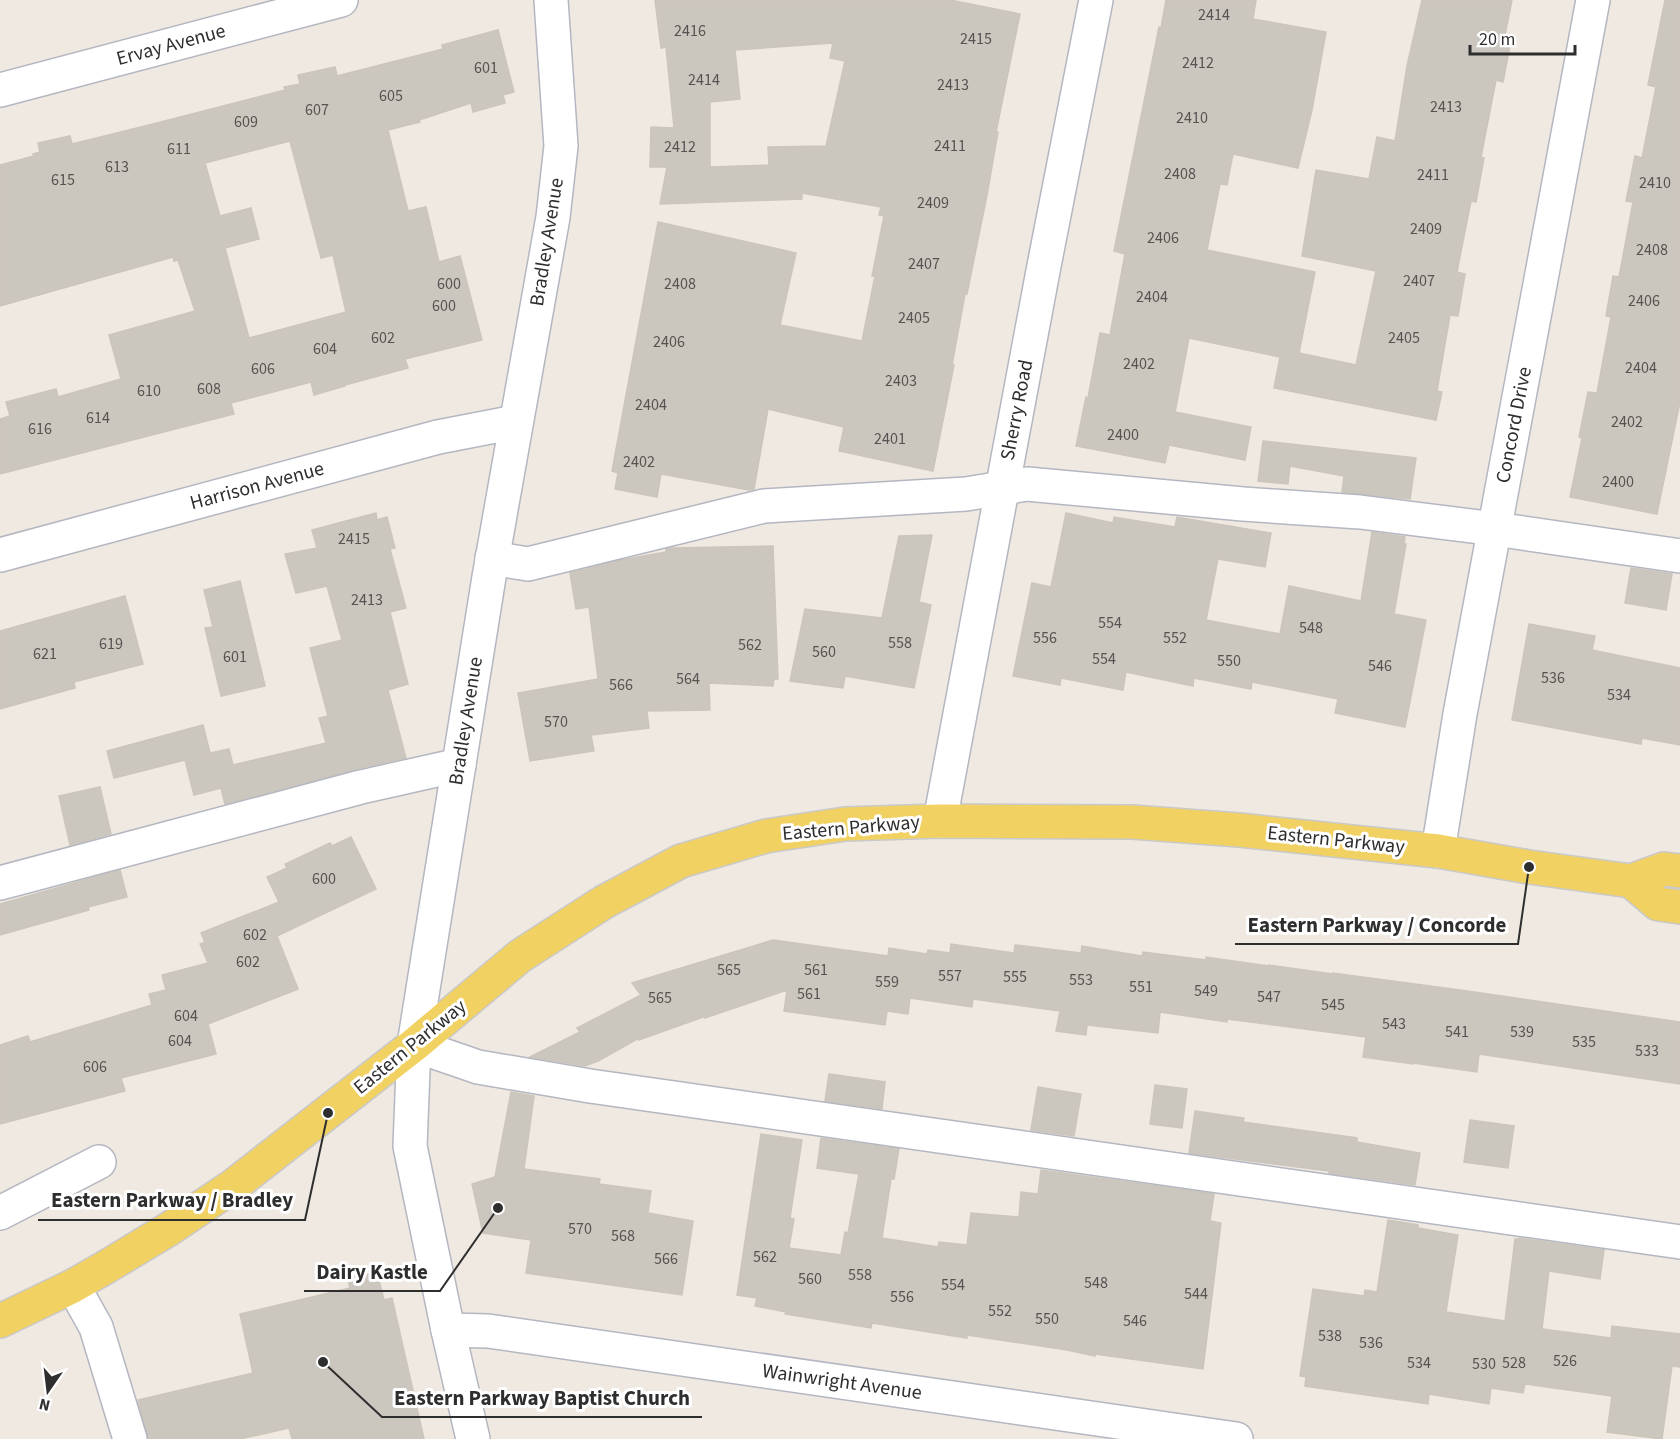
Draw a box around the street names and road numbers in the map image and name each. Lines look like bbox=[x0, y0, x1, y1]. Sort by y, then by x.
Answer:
street label: Ervay Avenue bbox=[113, 17, 229, 73]
street label: Bradley Avenue bbox=[523, 176, 571, 308]
street label: Sherry Road bbox=[994, 357, 1040, 463]
street label: Concord Drive bbox=[1489, 364, 1539, 486]
street label: Harrison Avenue bbox=[187, 455, 327, 517]
street label: Bradley Avenue bbox=[442, 655, 490, 787]
street label: Eastern Parkway bbox=[781, 808, 922, 848]
street label: Eastern Parkway bbox=[1266, 819, 1407, 861]
street label: Eastern Parkway bbox=[348, 992, 473, 1101]
street label: Wainwright Avenue bbox=[760, 1357, 924, 1407]

